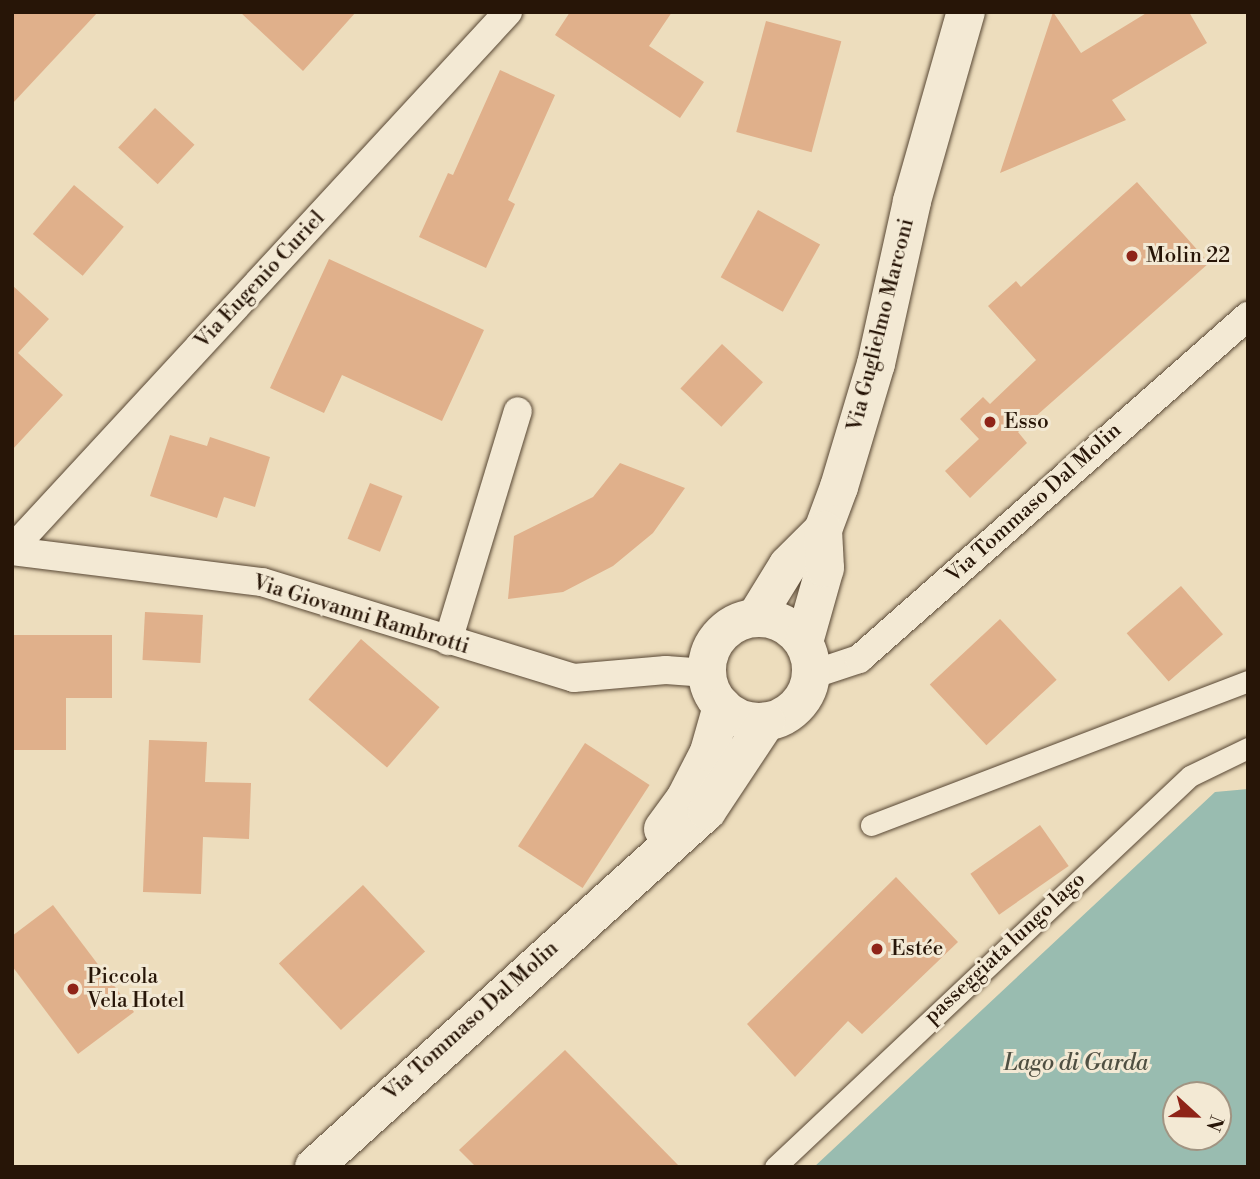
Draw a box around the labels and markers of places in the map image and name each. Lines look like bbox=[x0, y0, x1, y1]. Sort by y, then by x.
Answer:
place label: Molin 22 bbox=[1146, 243, 1230, 269]
marker: Molin 22 bbox=[1124, 248, 1140, 264]
place label: Esso bbox=[1004, 409, 1049, 435]
marker: Esso bbox=[982, 414, 998, 430]
place label: Estée bbox=[891, 936, 943, 962]
marker: Estée bbox=[869, 941, 885, 957]
place label: Piccola Vela Hotel bbox=[87, 964, 185, 1014]
marker: Piccola Vela Hotel bbox=[65, 981, 81, 997]

